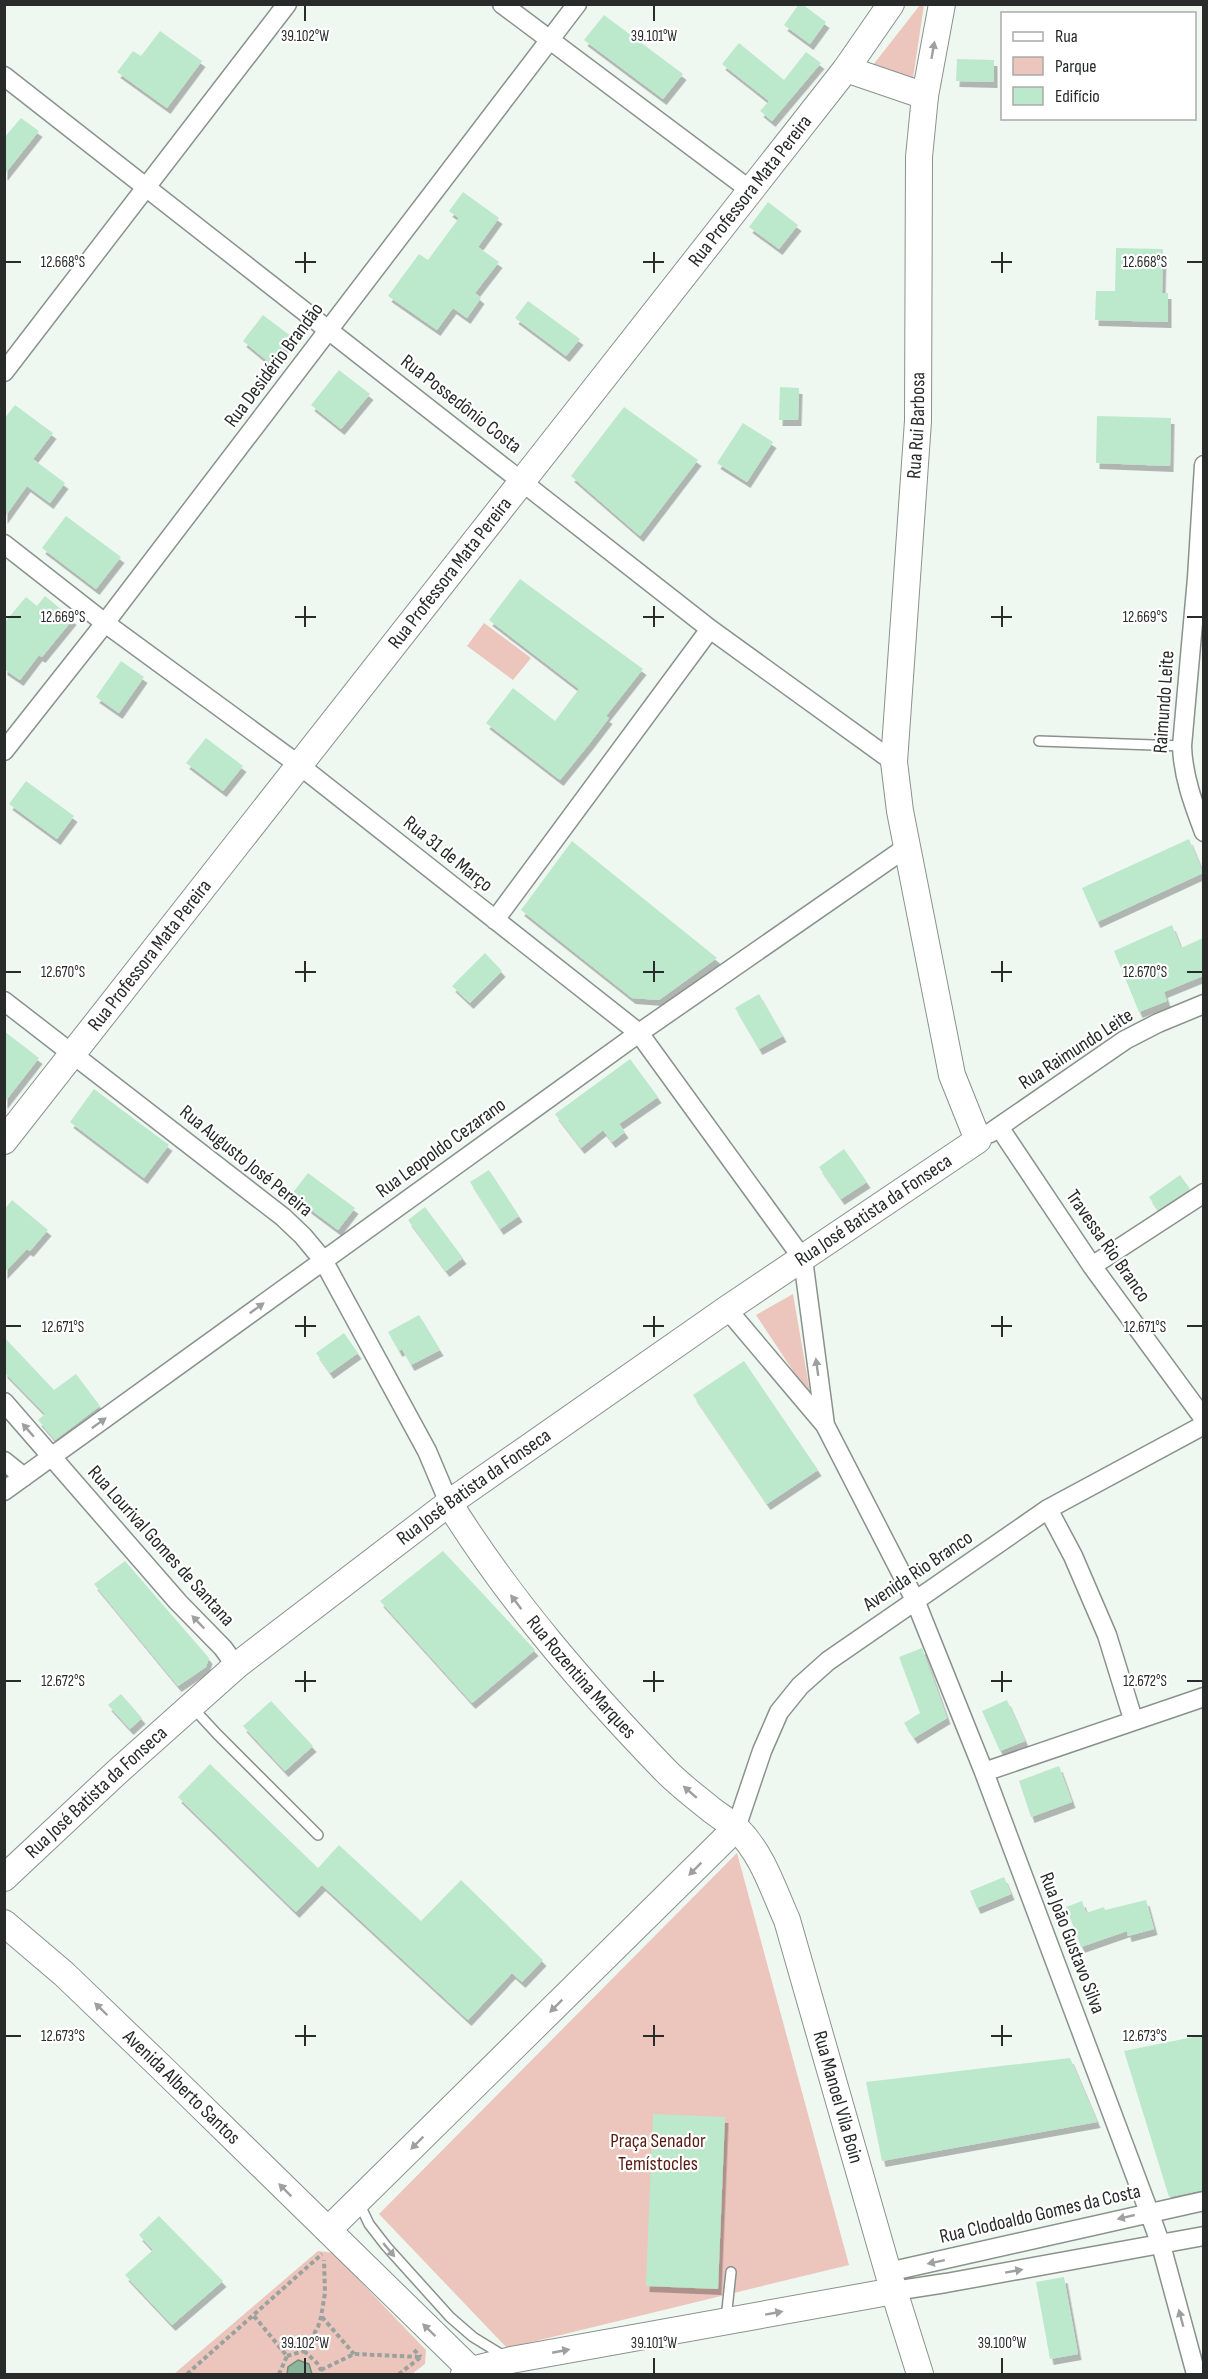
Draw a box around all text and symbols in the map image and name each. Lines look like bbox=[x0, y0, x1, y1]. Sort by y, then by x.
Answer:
legend bbox=[1001, 12, 1196, 120]
text: Rua bbox=[1055, 26, 1078, 47]
text: 39.102°W bbox=[281, 27, 329, 46]
text: 39.101°W bbox=[631, 27, 677, 46]
one-way arrow bbox=[929, 41, 938, 60]
text: Parque bbox=[1055, 56, 1096, 77]
text: Edifício bbox=[1055, 86, 1100, 107]
street label: Rua Professora Mata Pereira bbox=[683, 110, 817, 272]
text: 12.668°S bbox=[41, 253, 85, 272]
text: 12.668°S bbox=[1123, 253, 1167, 272]
street label: Rua Desidério Brandão bbox=[219, 298, 329, 432]
street label: Rua Possedônio Costa bbox=[396, 349, 526, 459]
street label: Rua Rui Barbosa bbox=[902, 372, 930, 480]
street label: Rua Professora Mata Pereira bbox=[383, 493, 517, 654]
text: 12.669°S bbox=[41, 608, 85, 627]
text: 12.669°S bbox=[1123, 608, 1167, 627]
street label: Raimundo Leite bbox=[1148, 650, 1180, 754]
street label: Rua 31 de Março bbox=[399, 811, 497, 897]
street label: Rua Professora Mata Pereira bbox=[83, 875, 217, 1036]
text: 12.670°S bbox=[41, 963, 85, 982]
text: 12.670°S bbox=[1123, 963, 1167, 982]
street label: Rua Raimundo Leite bbox=[1014, 1003, 1138, 1095]
street label: Rua Leopoldo Cezarano bbox=[371, 1093, 511, 1203]
street label: Rua Augusto José Pereira bbox=[175, 1100, 317, 1222]
street label: Rua José Batista da Fonseca bbox=[790, 1149, 956, 1272]
street label: Travessa Rio Branco bbox=[1060, 1185, 1156, 1307]
one-way arrow bbox=[249, 1303, 264, 1315]
text: 12.671°S bbox=[42, 1318, 84, 1337]
text: 12.671°S bbox=[1124, 1318, 1166, 1337]
one-way arrow bbox=[812, 1358, 822, 1377]
one-way arrow bbox=[91, 1417, 107, 1429]
one-way arrow bbox=[22, 1423, 35, 1438]
street label: Rua José Batista da Fonseca bbox=[392, 1424, 556, 1551]
street label: Rua Lourival Gomes de Santana bbox=[83, 1461, 239, 1631]
street label: Avenida Rio Branco bbox=[858, 1526, 977, 1617]
one-way arrow bbox=[510, 1594, 523, 1610]
street label: Rua Rozentina Marques bbox=[521, 1611, 641, 1744]
one-way arrow bbox=[191, 1615, 205, 1629]
text: 12.672°S bbox=[41, 1672, 85, 1691]
text: 12.672°S bbox=[1123, 1672, 1167, 1691]
street label: Rua José Batista da Fonseca bbox=[21, 1721, 172, 1864]
one-way arrow bbox=[683, 1786, 698, 1799]
one-way arrow bbox=[687, 1862, 702, 1876]
street label: Rua João Gustavo Silva bbox=[1034, 1869, 1110, 2017]
one-way arrow bbox=[549, 1998, 563, 2012]
one-way arrow bbox=[93, 2002, 108, 2016]
street label: Avenida Alberto Santos bbox=[117, 2024, 245, 2150]
text: 12.673°S bbox=[41, 2027, 85, 2046]
text: 12.673°S bbox=[1123, 2027, 1167, 2046]
street label: Rua Manoel Vila Boin bbox=[807, 2028, 868, 2166]
park label: Praça Senador Temístocles bbox=[610, 2129, 706, 2176]
one-way arrow bbox=[410, 2135, 424, 2149]
street label: Rua Clodoaldo Gomes da Costa bbox=[937, 2179, 1143, 2249]
one-way arrow bbox=[277, 2183, 292, 2197]
one-way arrow bbox=[1116, 2213, 1135, 2223]
one-way arrow bbox=[382, 2242, 395, 2257]
one-way arrow bbox=[926, 2258, 945, 2267]
one-way arrow bbox=[1004, 2267, 1023, 2276]
one-way arrow bbox=[764, 2308, 783, 2317]
one-way arrow bbox=[1175, 2309, 1185, 2327]
one-way arrow bbox=[422, 2323, 436, 2337]
text: 39.102°W bbox=[281, 2334, 329, 2353]
text: 39.101°W bbox=[631, 2334, 677, 2353]
text: 39.100°W bbox=[978, 2334, 1026, 2353]
one-way arrow bbox=[552, 2347, 571, 2356]

